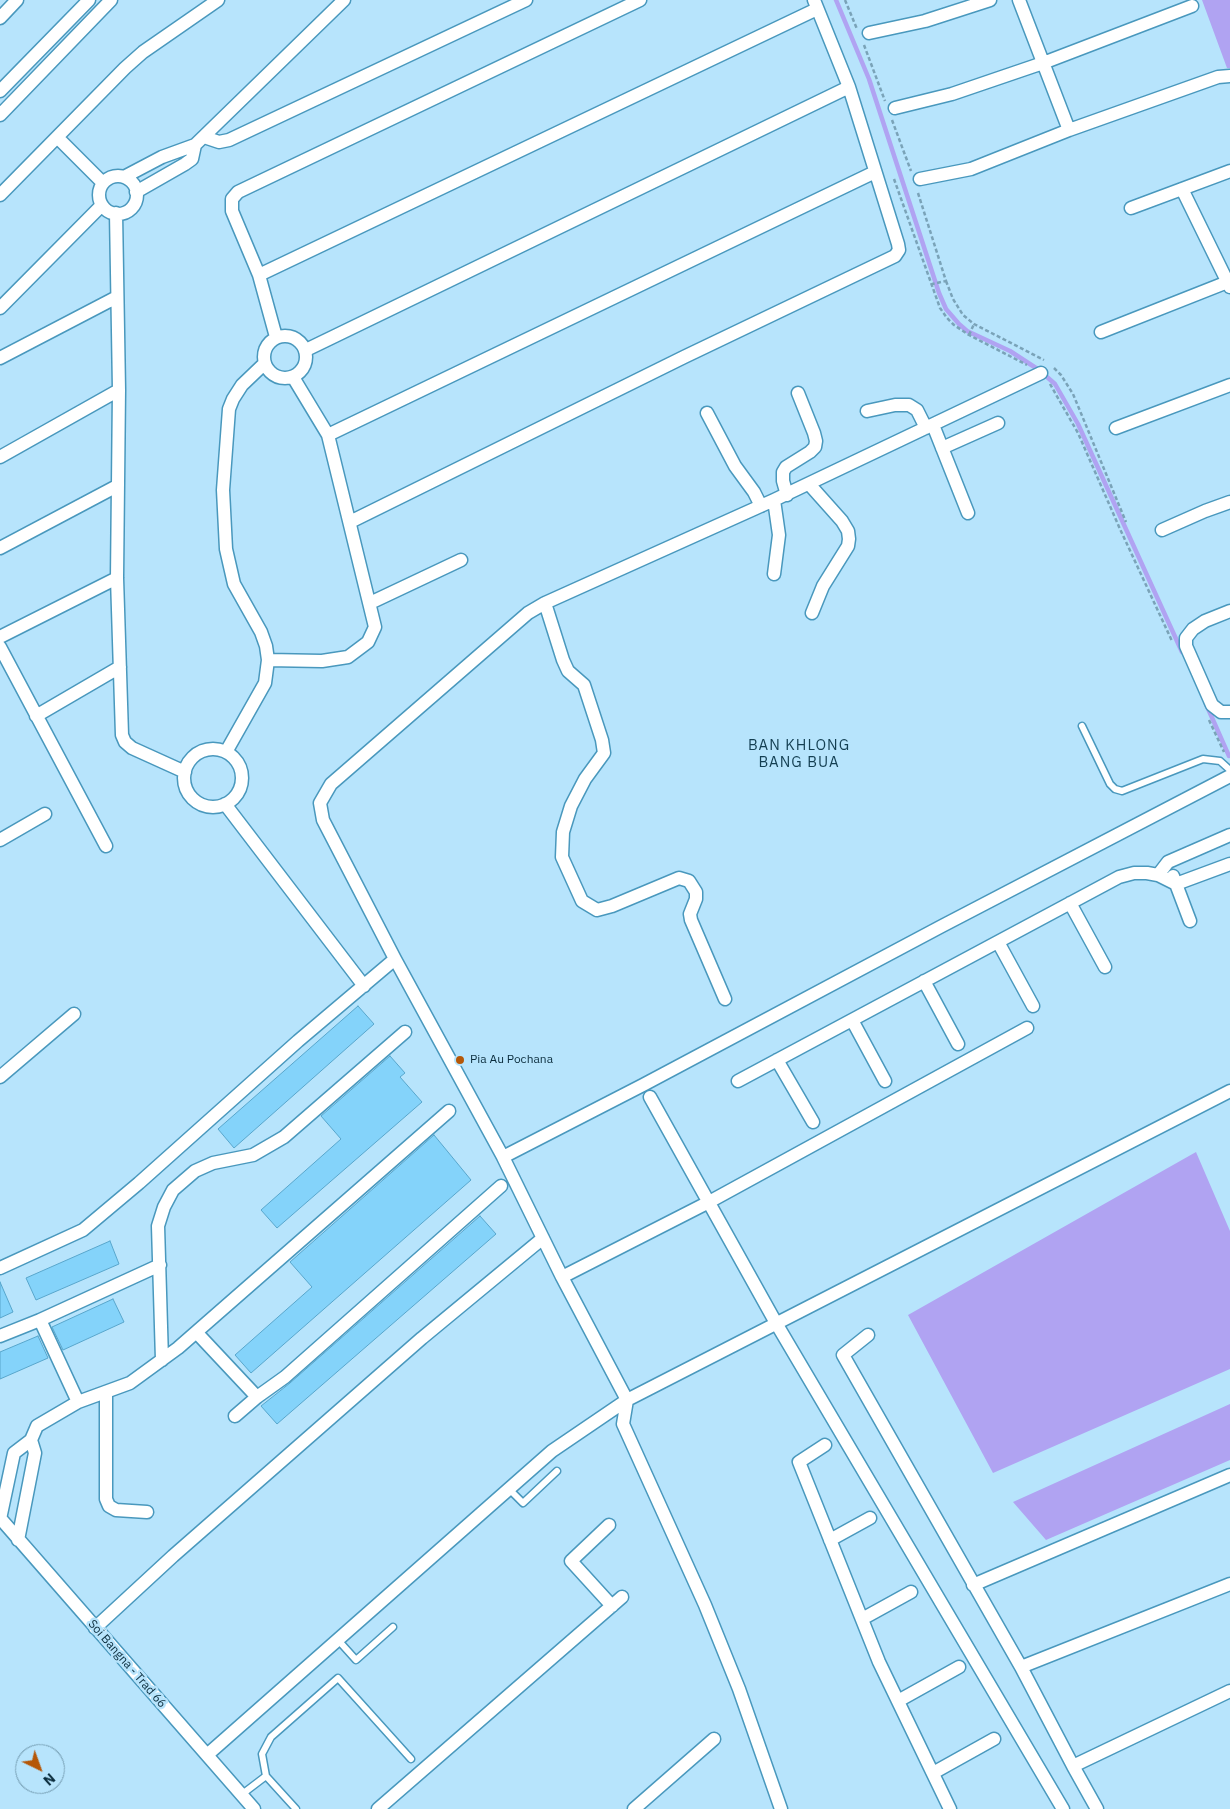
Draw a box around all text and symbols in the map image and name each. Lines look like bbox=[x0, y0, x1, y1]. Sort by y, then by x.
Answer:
district label: BAN KHLONG BANG BUA bbox=[747, 737, 851, 772]
place label: Pia Au Pochana bbox=[470, 1053, 553, 1067]
marker: Pia Au Pochana bbox=[454, 1054, 466, 1066]
street label: Soi Bangna - Trad 66 bbox=[85, 1617, 169, 1711]
north arrow bbox=[15, 1744, 65, 1794]
text: N bbox=[40, 1769, 59, 1789]

